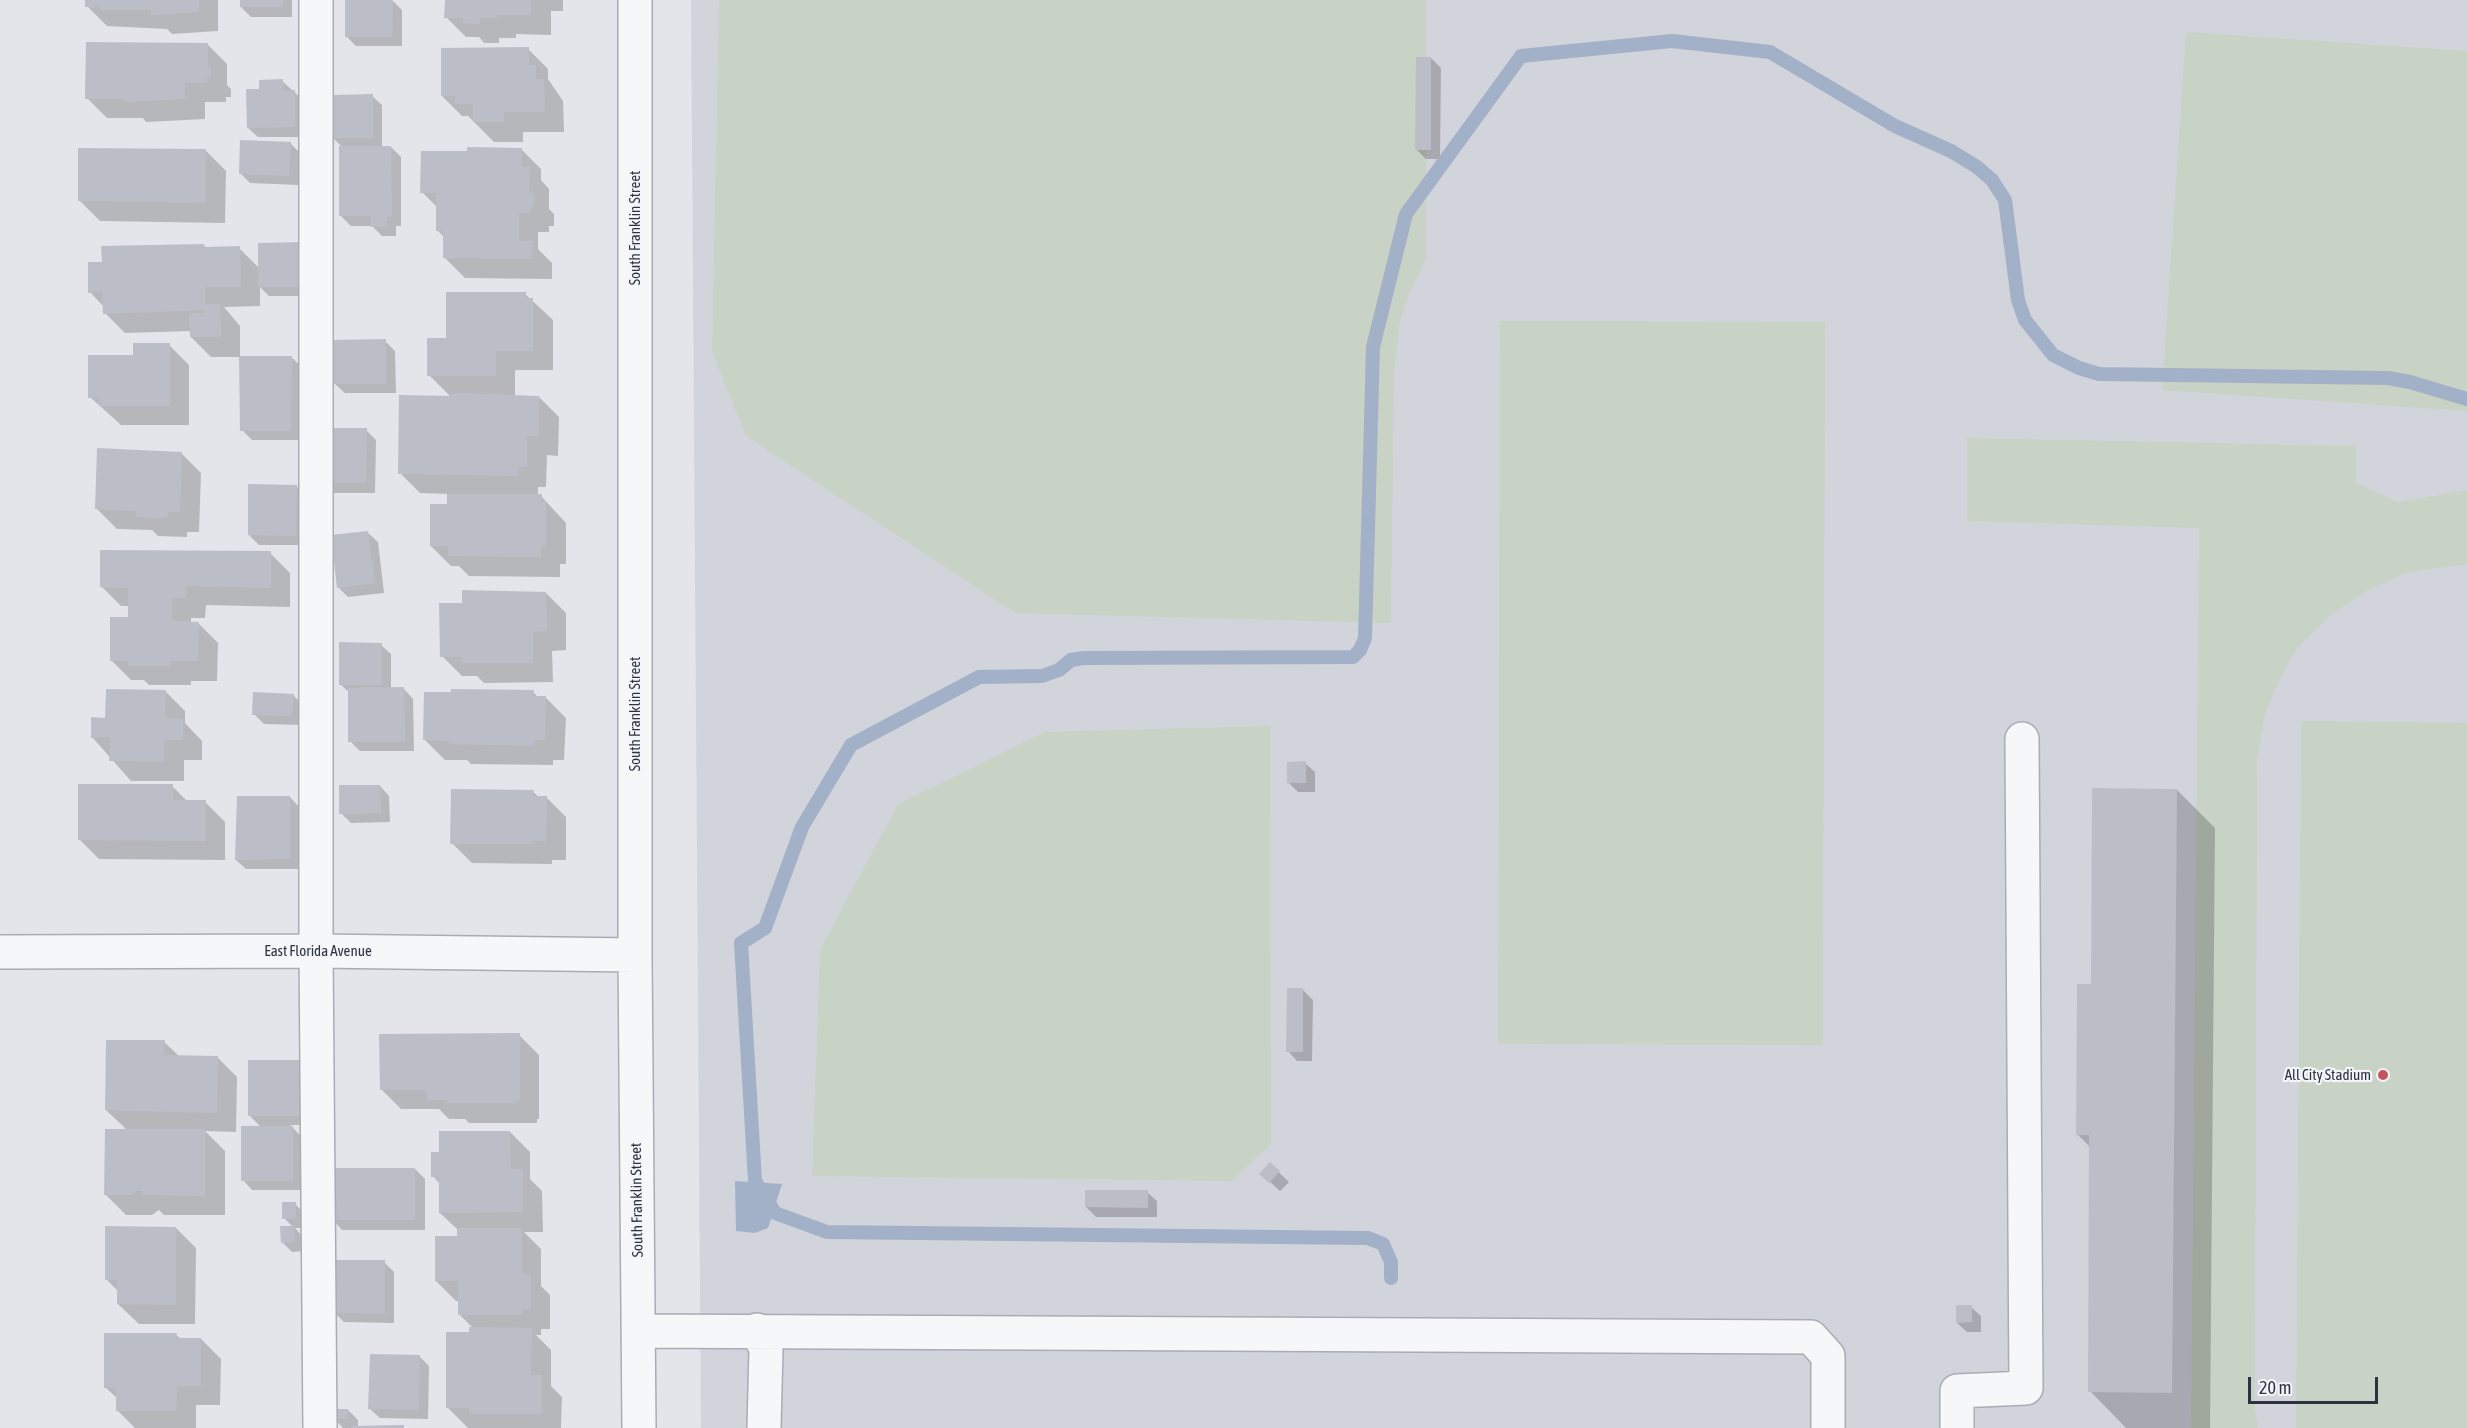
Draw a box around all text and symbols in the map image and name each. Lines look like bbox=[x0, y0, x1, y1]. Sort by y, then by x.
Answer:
street label: South Franklin Street bbox=[626, 171, 644, 285]
street label: South Franklin Street bbox=[626, 657, 644, 771]
street label: East Florida Avenue bbox=[264, 942, 372, 960]
place label: All City Stadium bbox=[2285, 1066, 2371, 1084]
marker: All City Stadium bbox=[2376, 1068, 2390, 1082]
street label: South Franklin Street bbox=[627, 1143, 647, 1257]
scale bar bbox=[2251, 1365, 2382, 1403]
text: 20 m bbox=[2259, 1377, 2291, 1398]

